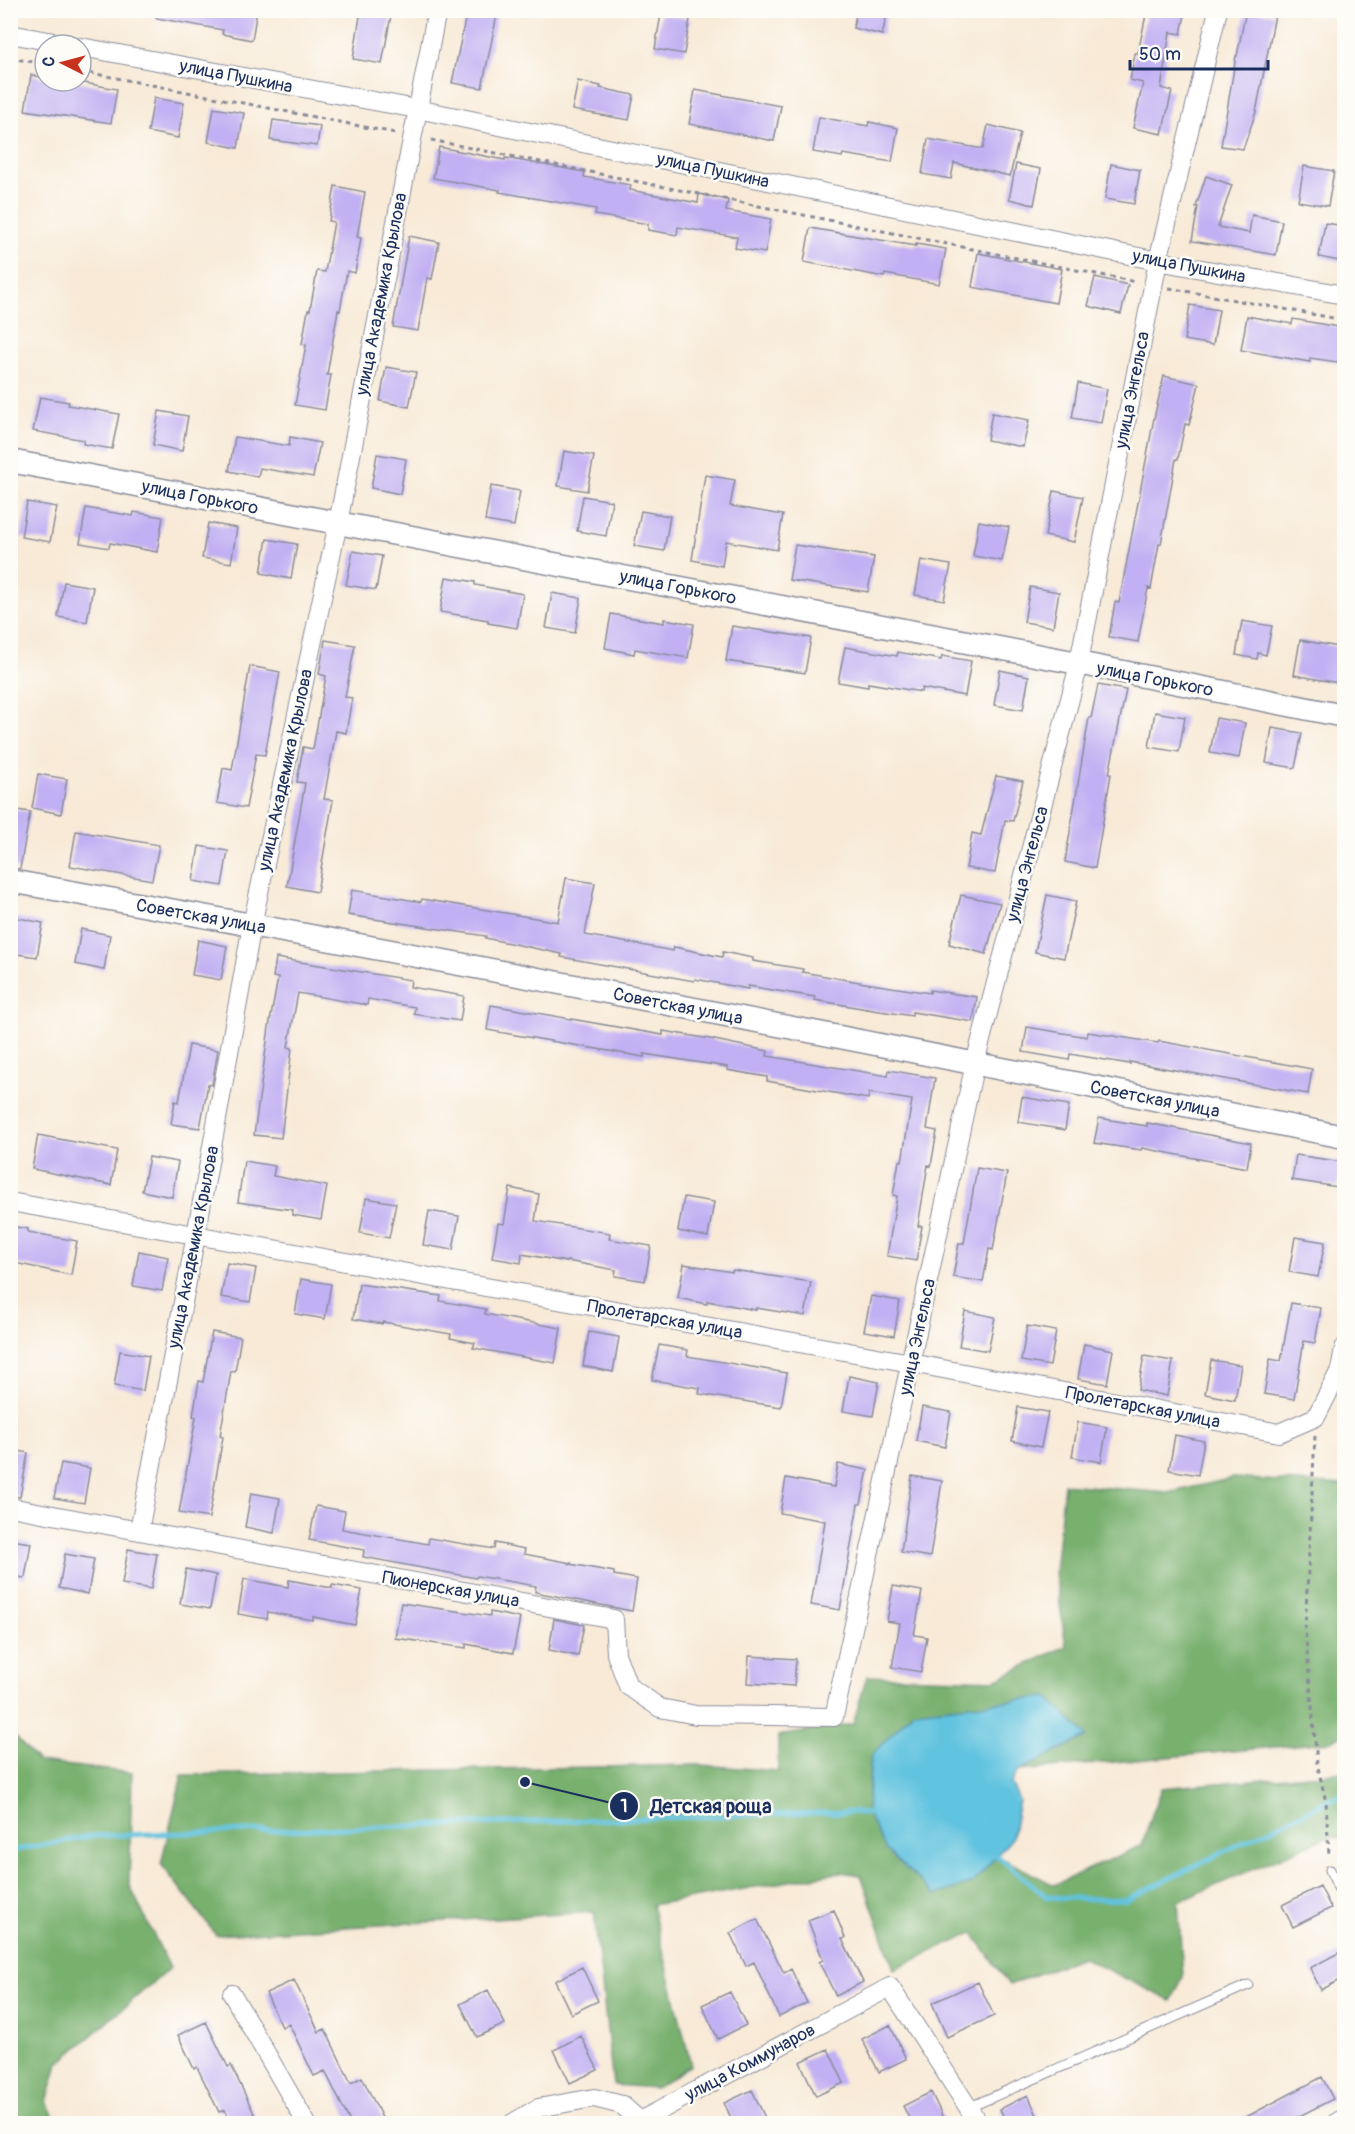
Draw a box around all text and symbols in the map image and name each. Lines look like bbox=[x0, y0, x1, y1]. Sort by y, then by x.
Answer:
north arrow bbox=[33, 33, 93, 93]
scale bar bbox=[1130, 33, 1268, 71]
text: 50 m bbox=[1139, 43, 1181, 66]
street label: улица Пушкина bbox=[176, 54, 294, 99]
text: С bbox=[39, 55, 60, 67]
street label: улица Пушкина bbox=[653, 147, 771, 194]
street label: улица Академика Крылова bbox=[350, 191, 412, 398]
street label: улица Пушкина bbox=[1129, 244, 1247, 289]
street label: улица Энгельса bbox=[1110, 330, 1155, 452]
street label: улица Горького bbox=[139, 475, 261, 520]
street label: улица Горького bbox=[617, 565, 739, 610]
street label: улица Горького bbox=[1094, 657, 1216, 702]
street label: улица Академика Крылова bbox=[253, 667, 318, 874]
street label: улица Энгельса bbox=[1001, 804, 1054, 925]
street label: Советская улица bbox=[134, 894, 268, 939]
street label: Советская улица bbox=[611, 983, 745, 1030]
street label: Советская улица bbox=[1088, 1076, 1222, 1123]
street label: улица Академика Крылова bbox=[162, 1144, 224, 1351]
street label: улица Энгельса bbox=[894, 1277, 941, 1399]
street label: Пролетарская улица bbox=[586, 1295, 744, 1344]
street label: Пролетарская улица bbox=[1064, 1381, 1222, 1434]
street label: Пионерская улица bbox=[381, 1566, 521, 1613]
callout: Детская роща bbox=[609, 1787, 784, 1825]
text: Детская роща bbox=[649, 1794, 772, 1819]
text: 1 bbox=[620, 1795, 628, 1818]
street label: улица Коммунаров bbox=[680, 2018, 819, 2107]

